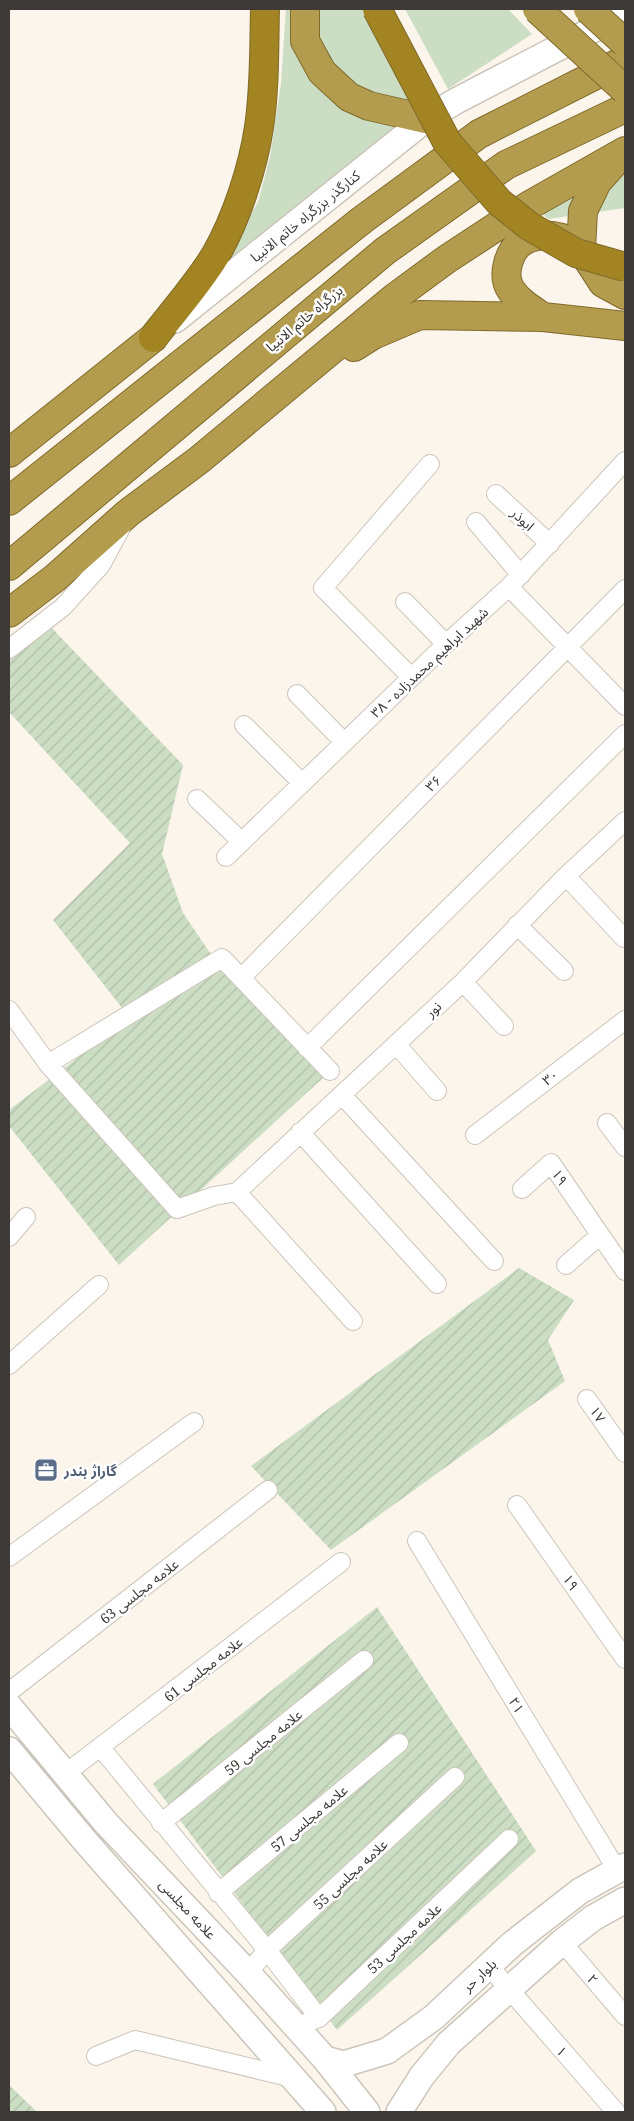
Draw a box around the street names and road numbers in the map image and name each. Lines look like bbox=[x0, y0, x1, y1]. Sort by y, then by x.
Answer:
street label: کنارگذر بزرگراه خاتم الانبیا bbox=[246, 166, 365, 268]
street label: بزرگراه خاتم الانبیا bbox=[262, 280, 348, 357]
street label: ابوذر bbox=[506, 503, 539, 535]
street label: شهید ابراهیم محمدزاده - ۳۸ bbox=[366, 602, 493, 723]
street label: ۳۶ bbox=[421, 771, 445, 795]
street label: نور bbox=[420, 997, 445, 1022]
street label: ۳۰ bbox=[538, 1065, 562, 1089]
street label: ۱۹ bbox=[548, 1165, 572, 1189]
street label: ۱۷ bbox=[586, 1402, 610, 1426]
street label: علامه مجلسی 63 bbox=[96, 1554, 182, 1628]
street label: ۱۹ bbox=[559, 1570, 583, 1594]
street label: علامه مجلسی 61 bbox=[160, 1632, 246, 1706]
street label: ۲۱ bbox=[505, 1693, 529, 1717]
street label: علامه مجلسی 59 bbox=[220, 1705, 306, 1779]
street label: علامه مجلسی 57 bbox=[266, 1780, 352, 1856]
street label: علامه مجلسی 55 bbox=[309, 1835, 391, 1913]
street label: علامه مجلسی bbox=[155, 1875, 221, 1943]
street label: علامه مجلسی 53 bbox=[363, 1899, 445, 1977]
street label: بلوار حر bbox=[457, 1954, 500, 1996]
street label: ۲ bbox=[583, 1970, 603, 1988]
street label: ۱ bbox=[552, 2042, 572, 2060]

